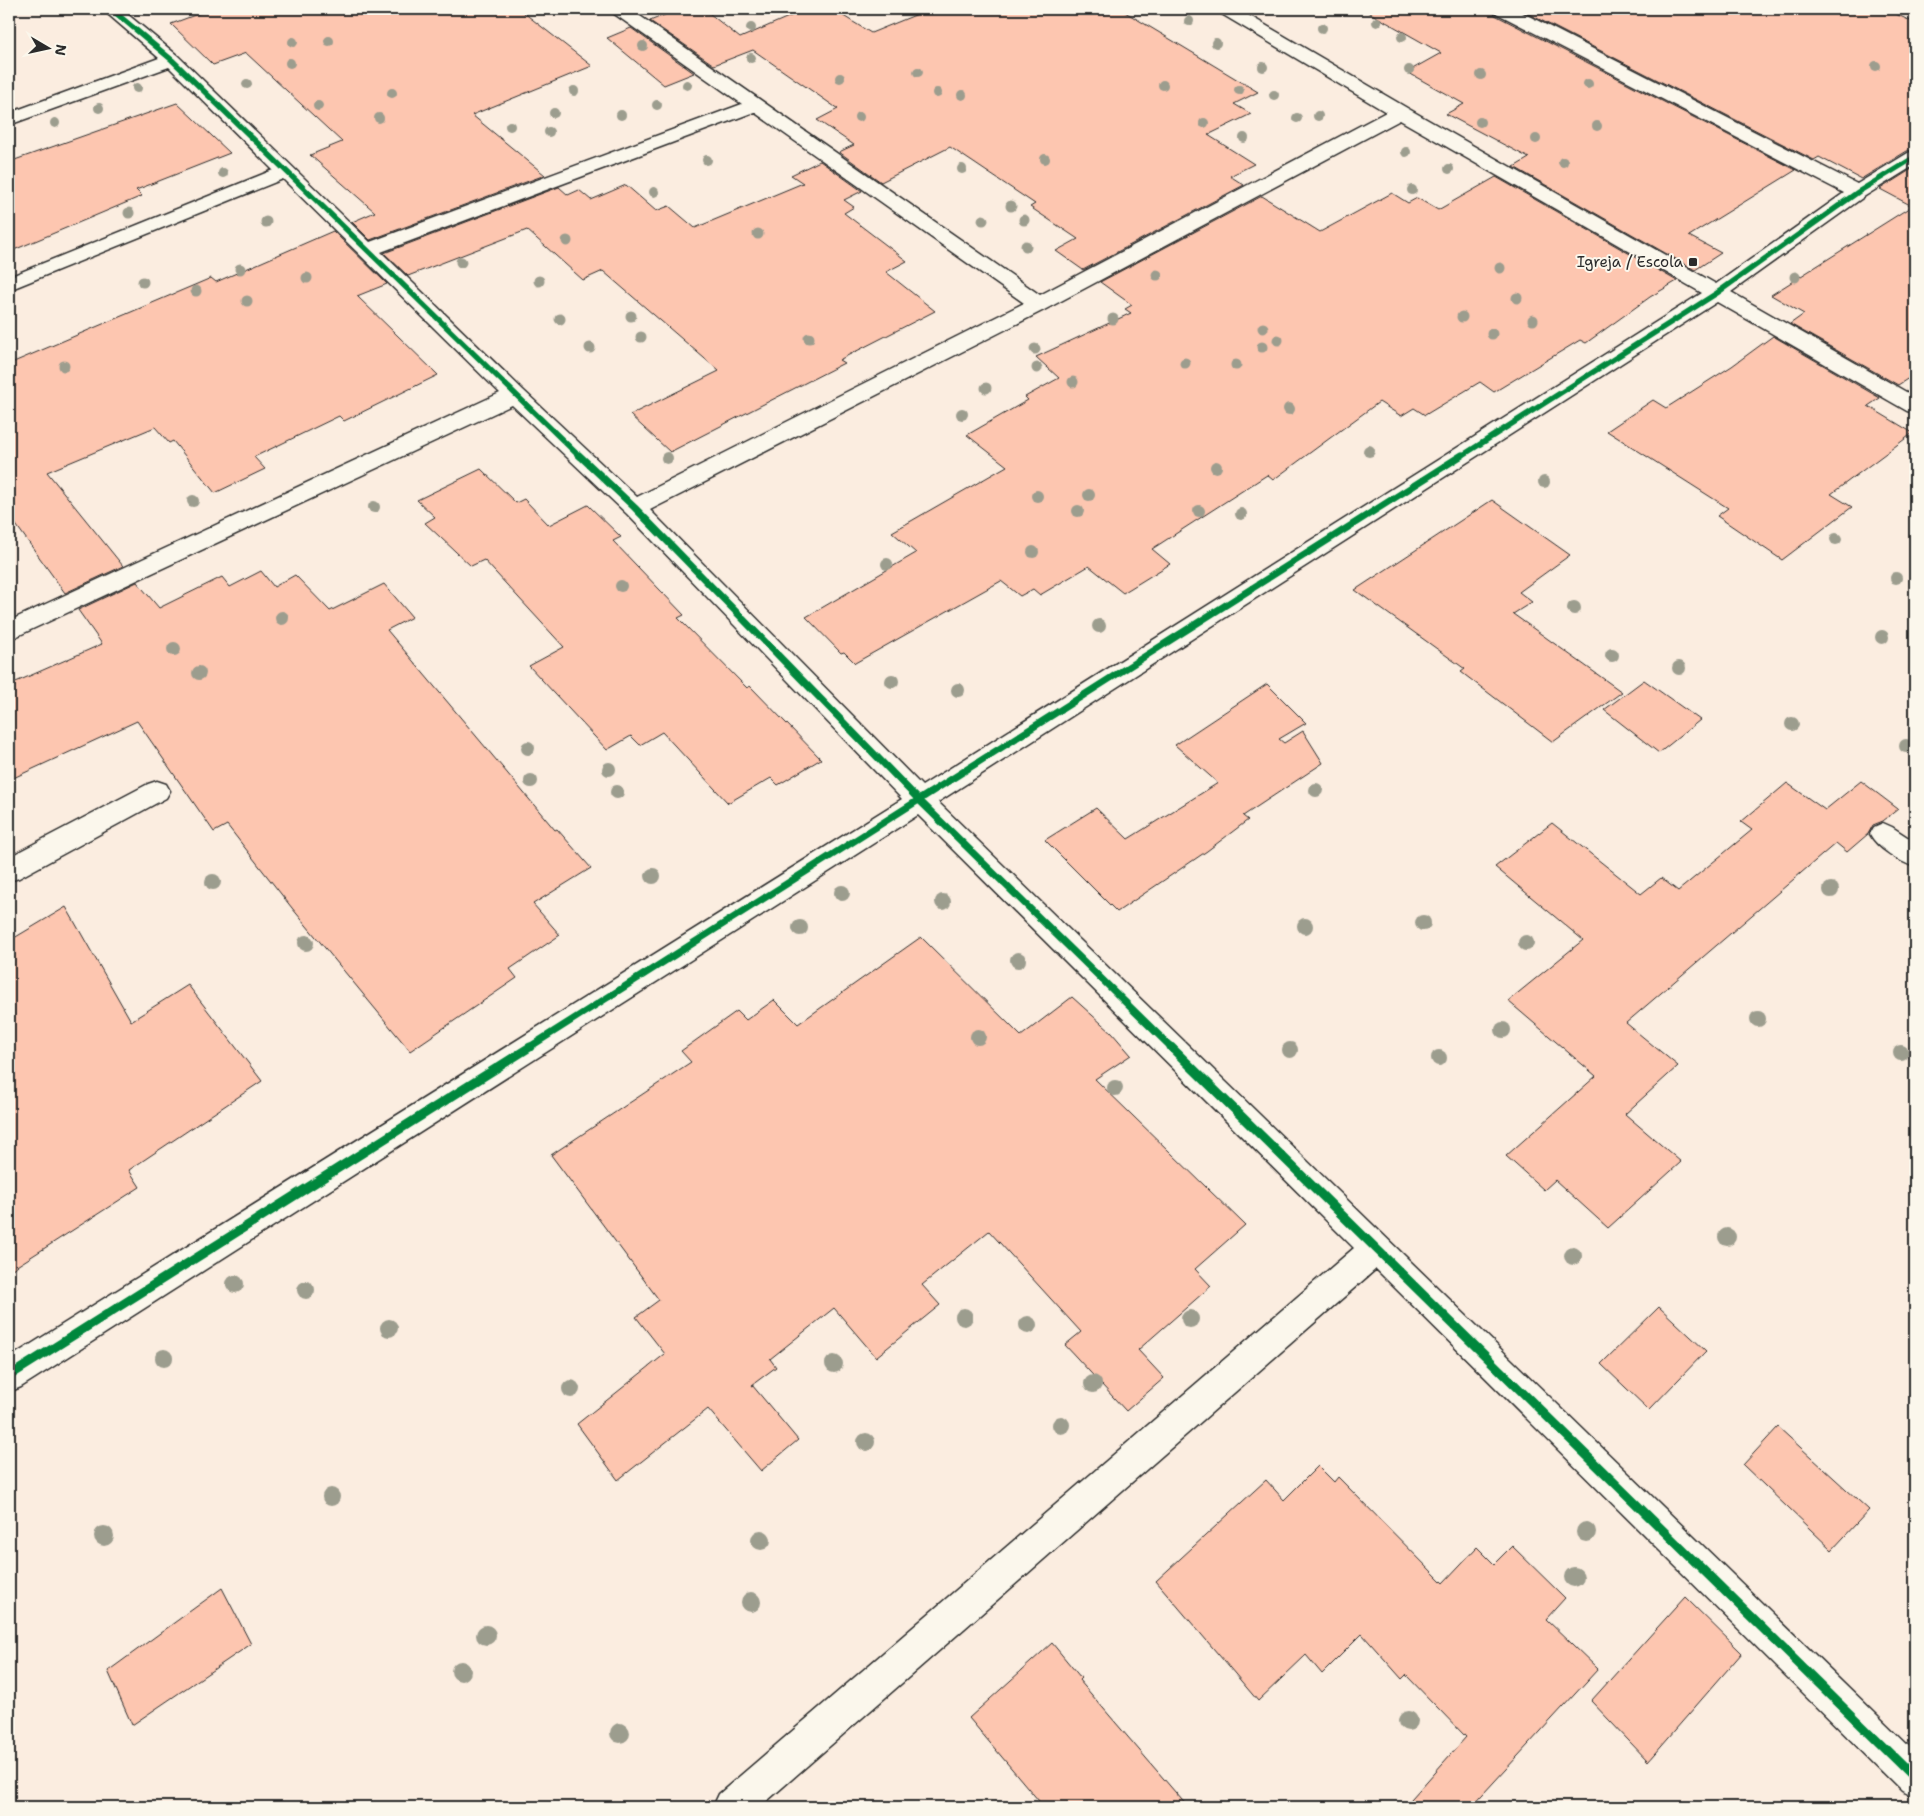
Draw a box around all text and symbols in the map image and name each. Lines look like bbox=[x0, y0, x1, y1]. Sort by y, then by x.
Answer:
north arrow bbox=[22, 22, 72, 72]
text: N bbox=[51, 43, 71, 57]
place label: Igreja / Escola bbox=[1577, 252, 1684, 272]
marker: Igreja / Escola bbox=[1687, 256, 1699, 268]

